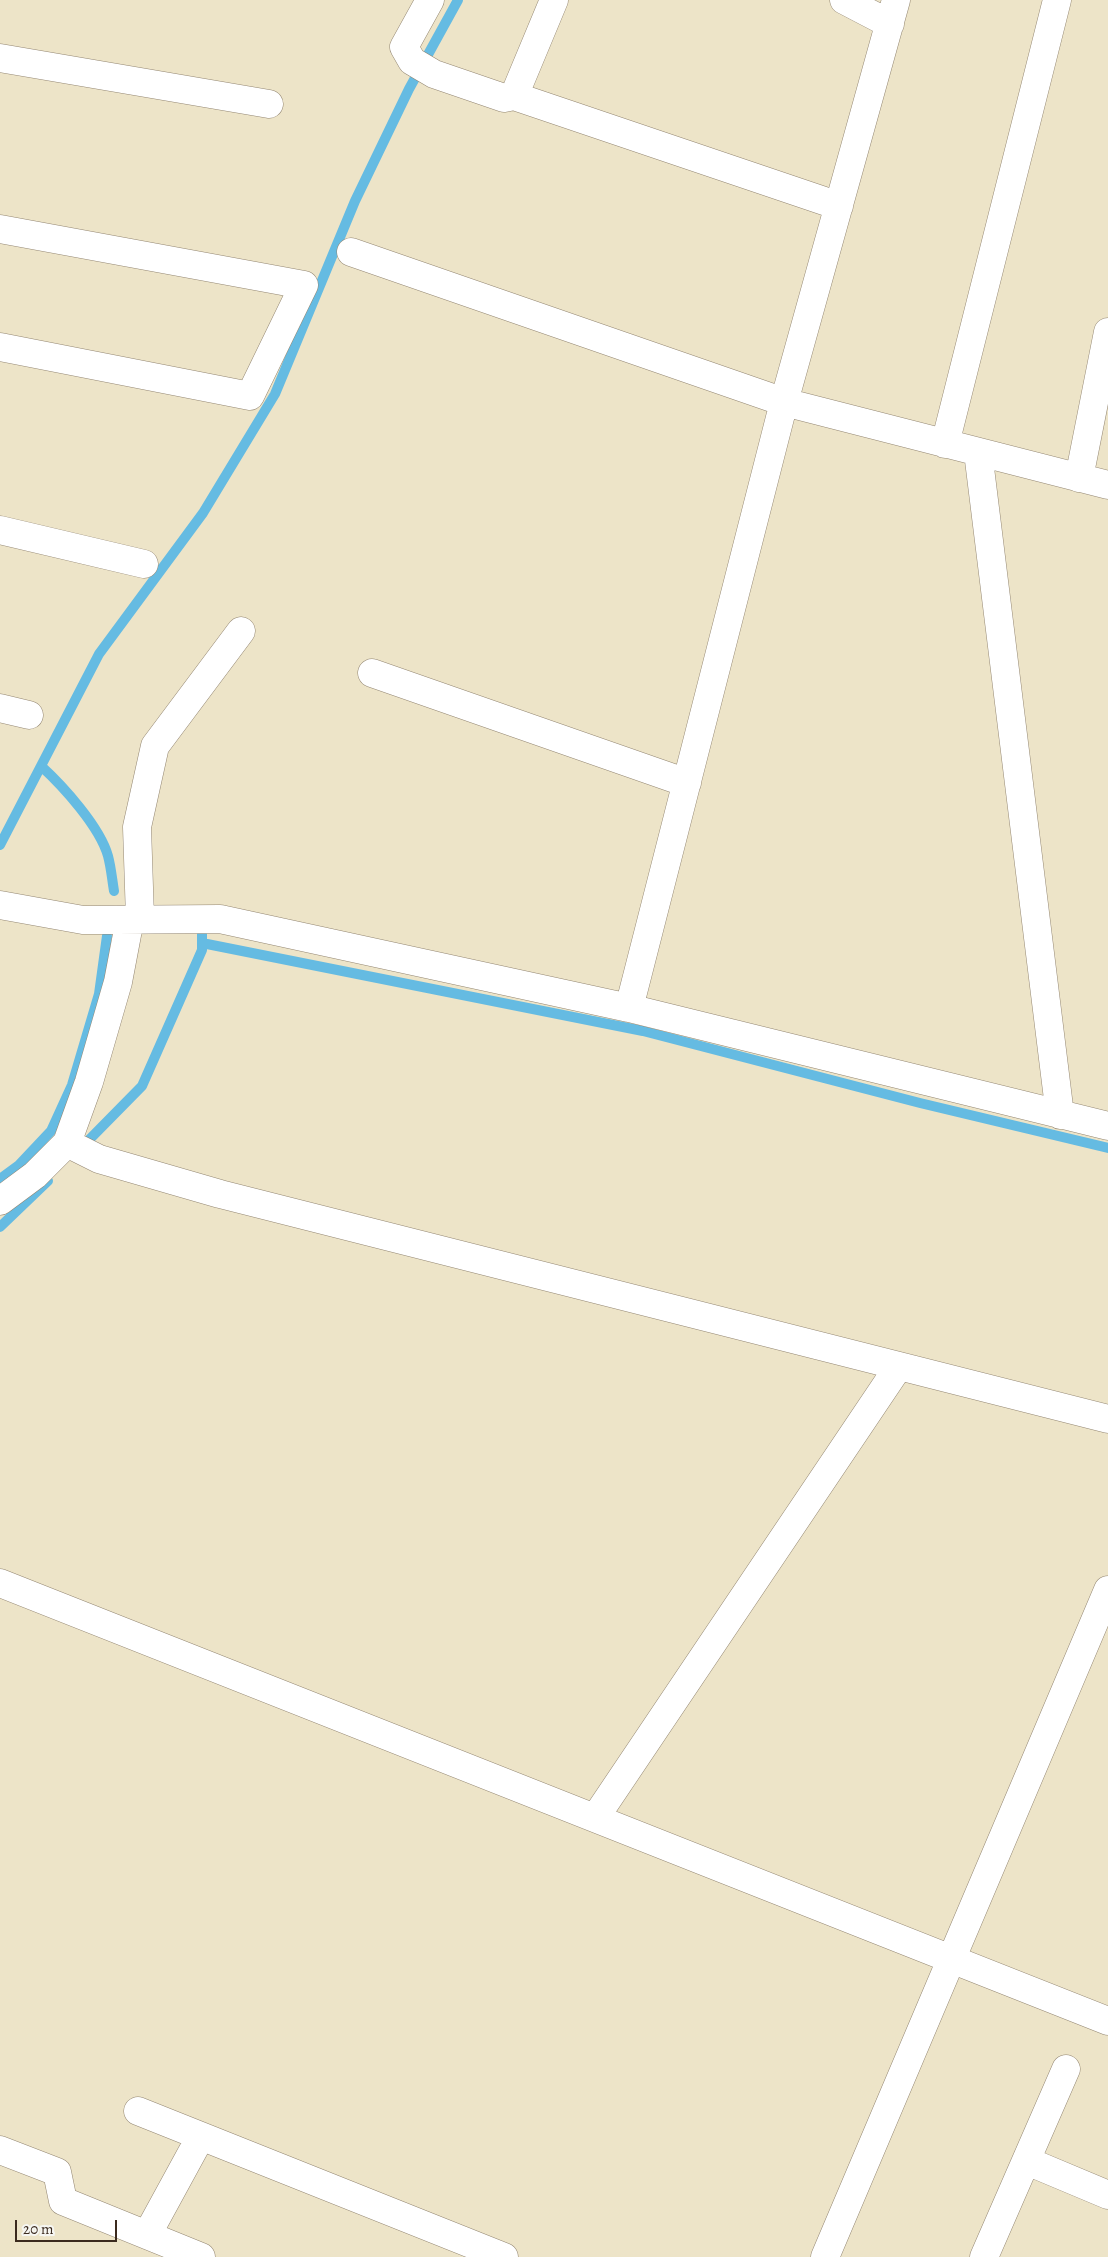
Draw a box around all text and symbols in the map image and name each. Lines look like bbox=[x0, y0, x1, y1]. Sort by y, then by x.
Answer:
scale bar bbox=[18, 2210, 120, 2242]
text: 20 m bbox=[23, 2219, 54, 2239]

